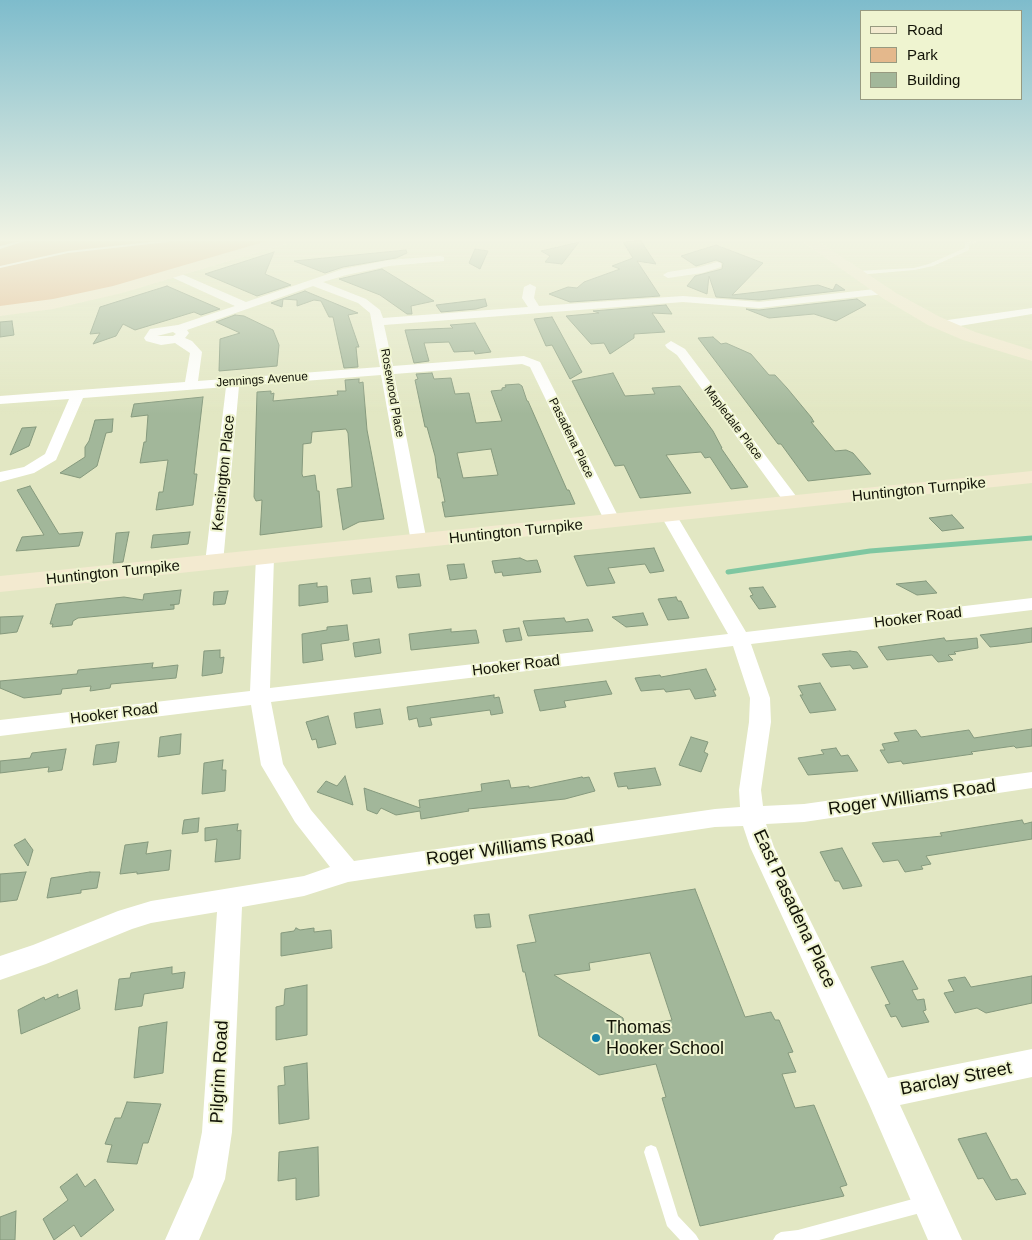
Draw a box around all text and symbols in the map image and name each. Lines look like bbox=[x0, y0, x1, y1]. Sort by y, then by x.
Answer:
legend bbox=[860, 10, 1022, 100]
text: Road bbox=[907, 21, 943, 38]
text: Park bbox=[907, 46, 938, 63]
text: Building bbox=[907, 71, 960, 88]
street label: Rosewood Place bbox=[377, 347, 407, 439]
street label: Jennings Avenue bbox=[216, 370, 308, 390]
street label: Mapledale Place bbox=[701, 383, 765, 463]
street label: Pasadena Place bbox=[545, 396, 597, 480]
street label: Kensington Place bbox=[209, 414, 239, 532]
street label: Huntington Turnpike bbox=[851, 474, 987, 506]
street label: Huntington Turnpike bbox=[448, 516, 584, 548]
street label: Huntington Turnpike bbox=[45, 557, 181, 589]
street label: Hooker Road bbox=[873, 604, 963, 632]
street label: Hooker Road bbox=[471, 652, 561, 680]
street label: Hooker Road bbox=[69, 700, 159, 728]
street label: Roger Williams Road bbox=[827, 776, 997, 820]
street label: Roger Williams Road bbox=[425, 826, 595, 870]
street label: East Pasadena Place bbox=[748, 826, 840, 992]
place label: Thomas Hooker School bbox=[606, 1017, 724, 1060]
street label: Pilgrim Road bbox=[207, 1020, 233, 1124]
marker: Thomas Hooker School bbox=[590, 1032, 602, 1044]
street label: Barclay Street bbox=[898, 1058, 1014, 1100]

